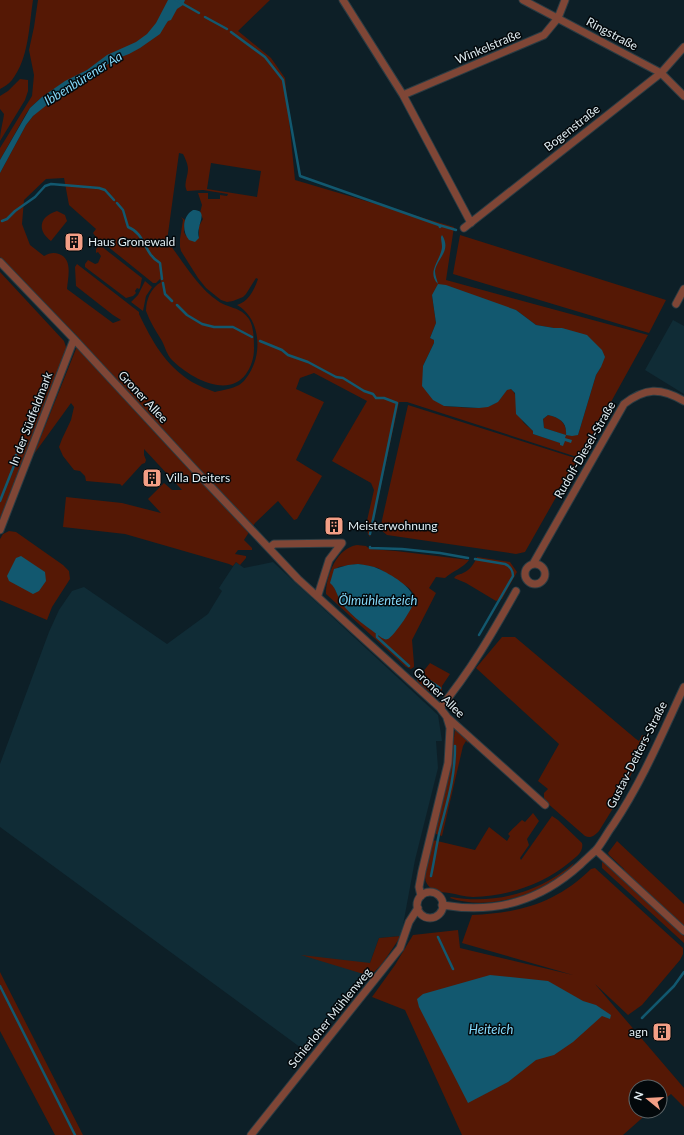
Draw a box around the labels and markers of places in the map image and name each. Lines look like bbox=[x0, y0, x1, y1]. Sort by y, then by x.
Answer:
building icon: Haus Gronewald bbox=[63, 231, 85, 253]
place label: Haus Gronewald bbox=[88, 234, 175, 249]
building icon: Villa Deiters bbox=[141, 467, 163, 489]
place label: Villa Deiters bbox=[166, 470, 230, 485]
building icon: Meisterwohnung bbox=[323, 515, 345, 537]
place label: Meisterwohnung bbox=[348, 518, 438, 533]
building icon: agn bbox=[651, 1021, 673, 1043]
place label: agn bbox=[629, 1024, 648, 1039]

